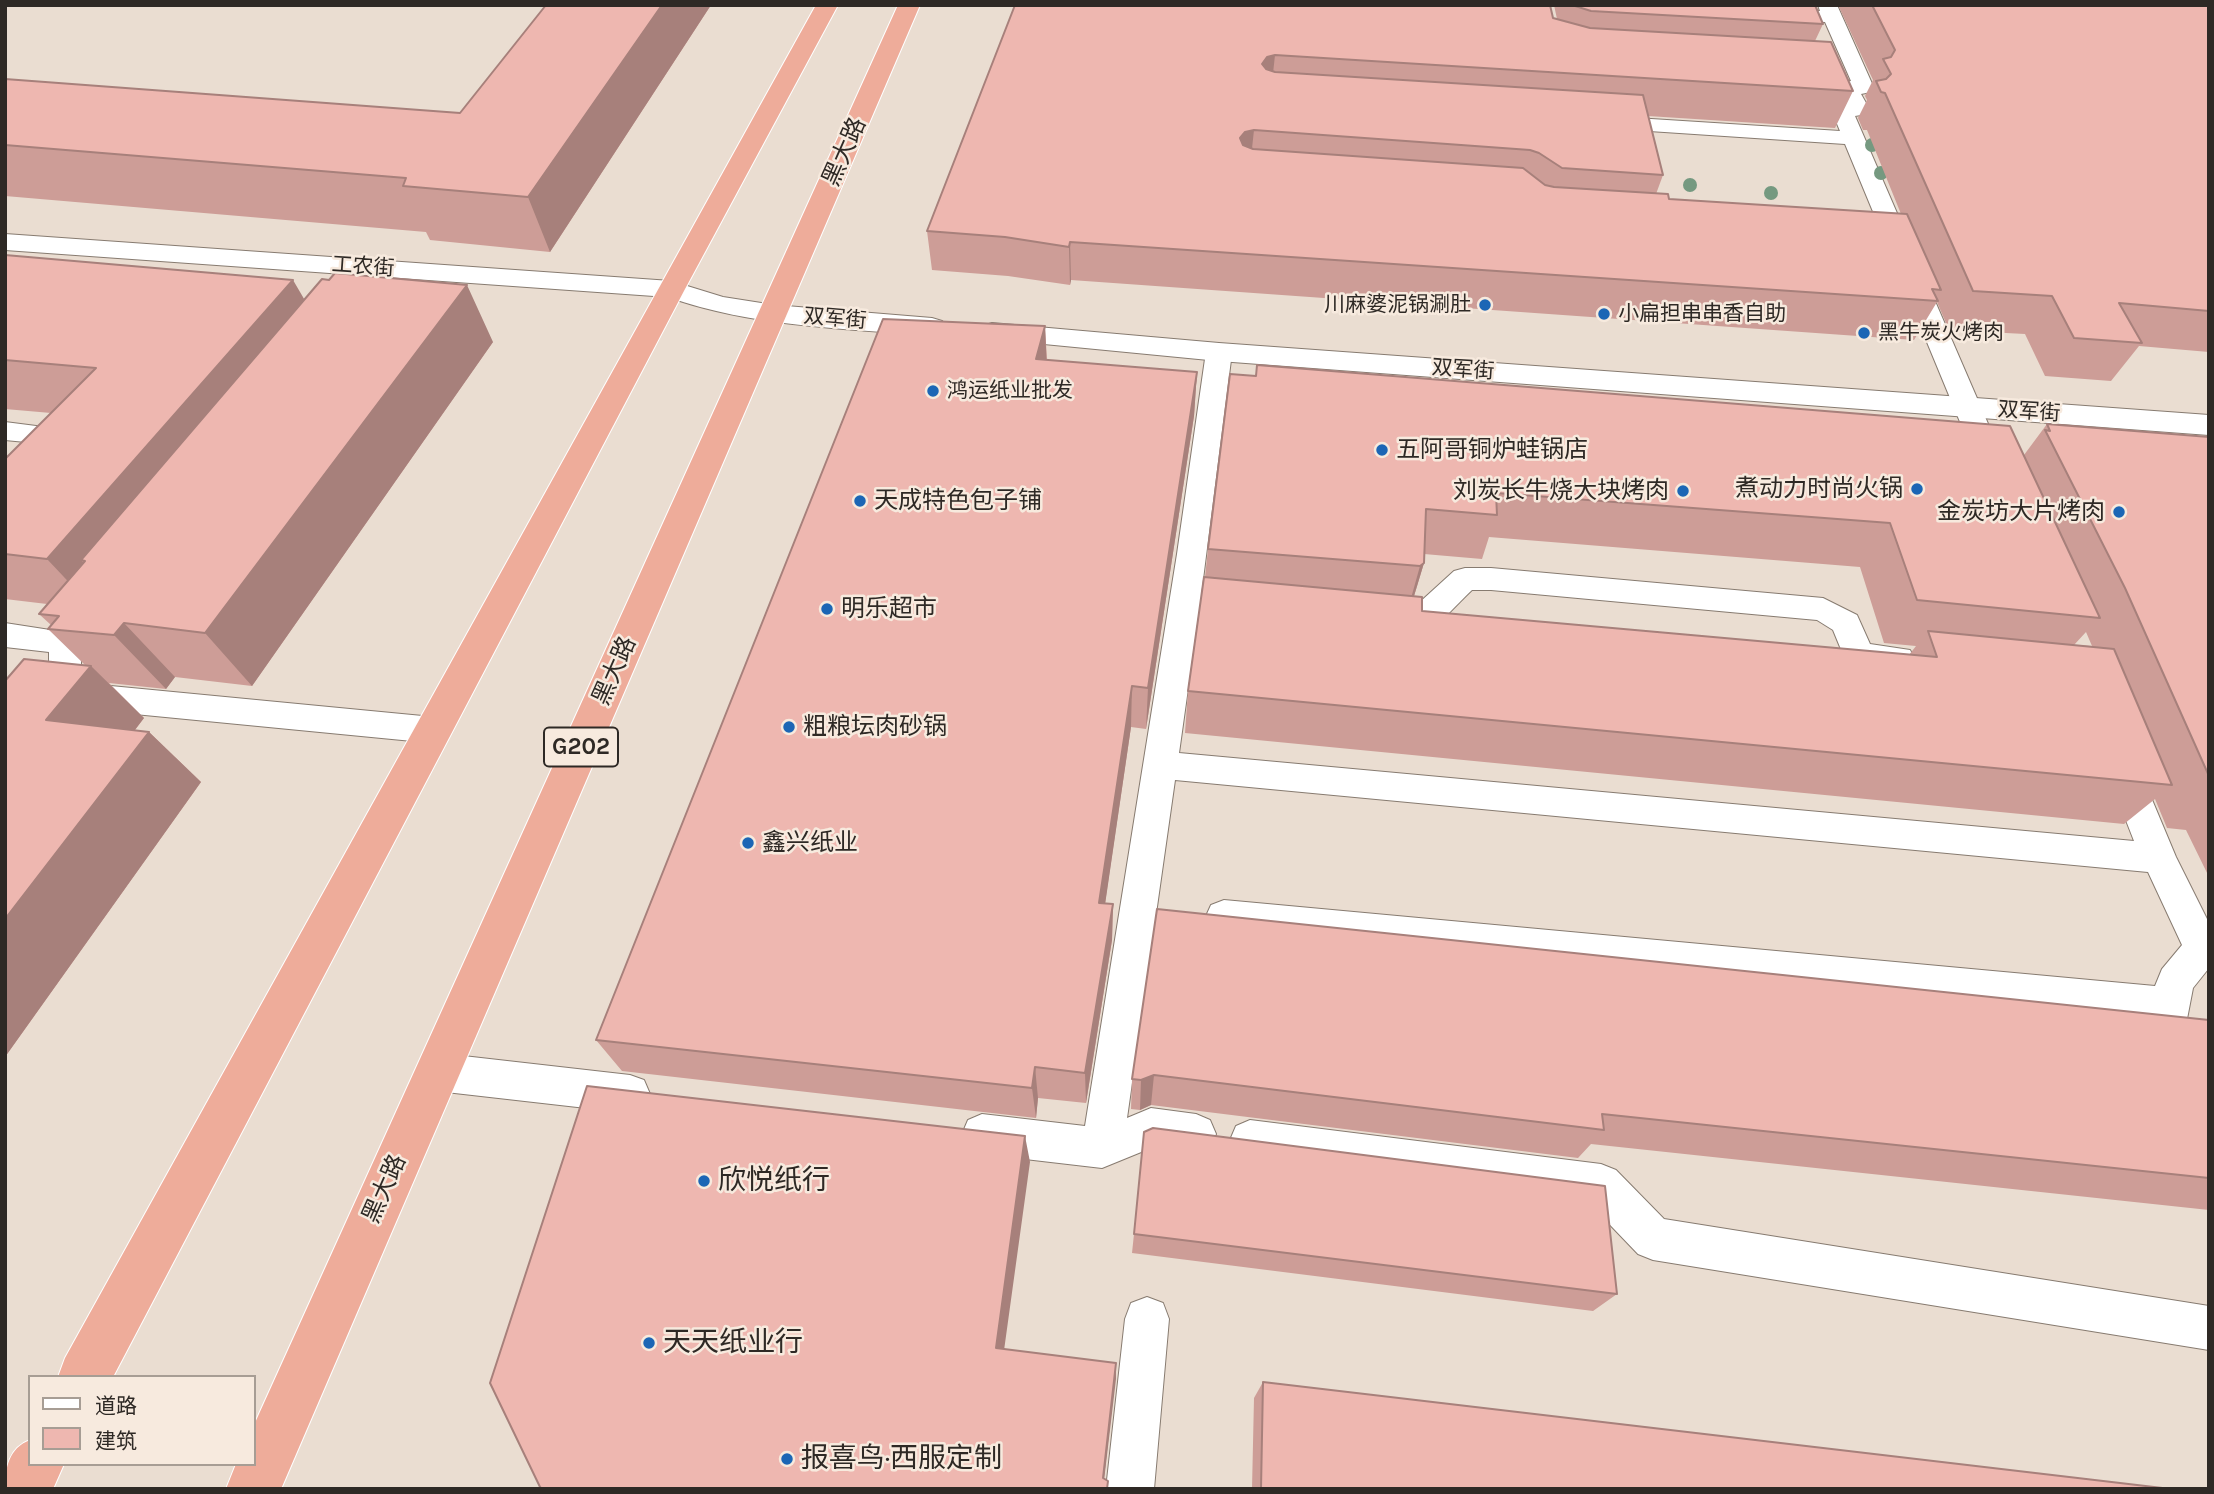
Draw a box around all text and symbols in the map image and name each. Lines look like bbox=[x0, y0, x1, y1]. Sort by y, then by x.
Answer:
street label: 黑大路 bbox=[817, 113, 873, 191]
street label: 工农街 bbox=[331, 252, 395, 282]
place label: 川麻婆泥锅涮肚 bbox=[1324, 292, 1471, 318]
marker: 川麻婆泥锅涮肚 bbox=[1477, 297, 1493, 313]
place label: 小扁担串串香自助 bbox=[1618, 301, 1786, 327]
street label: 双军街 bbox=[803, 304, 867, 334]
marker: 小扁担串串香自助 bbox=[1596, 306, 1612, 322]
place label: 黑牛炭火烤肉 bbox=[1878, 320, 2004, 346]
marker: 黑牛炭火烤肉 bbox=[1856, 325, 1872, 341]
street label: 双军街 bbox=[1431, 355, 1495, 385]
place label: 鸿运纸业批发 bbox=[947, 378, 1073, 404]
marker: 鸿运纸业批发 bbox=[925, 383, 941, 399]
street label: 双军街 bbox=[1997, 397, 2061, 427]
place label: 五阿哥铜炉蛙锅店 bbox=[1396, 436, 1588, 464]
marker: 五阿哥铜炉蛙锅店 bbox=[1374, 442, 1390, 458]
place label: 煮动力时尚火锅 bbox=[1735, 475, 1903, 503]
place label: 刘炭长牛烧大块烤肉 bbox=[1453, 477, 1669, 505]
marker: 煮动力时尚火锅 bbox=[1909, 481, 1925, 497]
marker: 刘炭长牛烧大块烤肉 bbox=[1675, 483, 1691, 499]
place label: 天成特色包子铺 bbox=[874, 487, 1042, 515]
marker: 天成特色包子铺 bbox=[852, 493, 868, 509]
place label: 金炭坊大片烤肉 bbox=[1937, 498, 2105, 526]
marker: 金炭坊大片烤肉 bbox=[2111, 504, 2127, 520]
place label: 明乐超市 bbox=[841, 595, 937, 623]
marker: 明乐超市 bbox=[819, 601, 835, 617]
street label: 黑大路 bbox=[587, 632, 643, 710]
place label: 粗粮坛肉砂锅 bbox=[803, 713, 947, 741]
marker: 粗粮坛肉砂锅 bbox=[781, 719, 797, 735]
road number: G202 bbox=[544, 727, 618, 766]
place label: 鑫兴纸业 bbox=[762, 829, 858, 857]
marker: 鑫兴纸业 bbox=[740, 835, 756, 851]
street label: 黑大路 bbox=[357, 1150, 413, 1228]
place label: 欣悦纸行 bbox=[718, 1164, 830, 1198]
marker: 欣悦纸行 bbox=[696, 1173, 712, 1189]
place label: 天天纸业行 bbox=[663, 1326, 803, 1360]
marker: 天天纸业行 bbox=[641, 1335, 657, 1351]
legend bbox=[28, 1375, 256, 1466]
text: 道路 bbox=[95, 1394, 137, 1418]
text: 建筑 bbox=[95, 1429, 137, 1453]
place label: 报喜鸟·西服定制 bbox=[801, 1442, 1002, 1476]
marker: 报喜鸟·西服定制 bbox=[779, 1451, 795, 1467]

